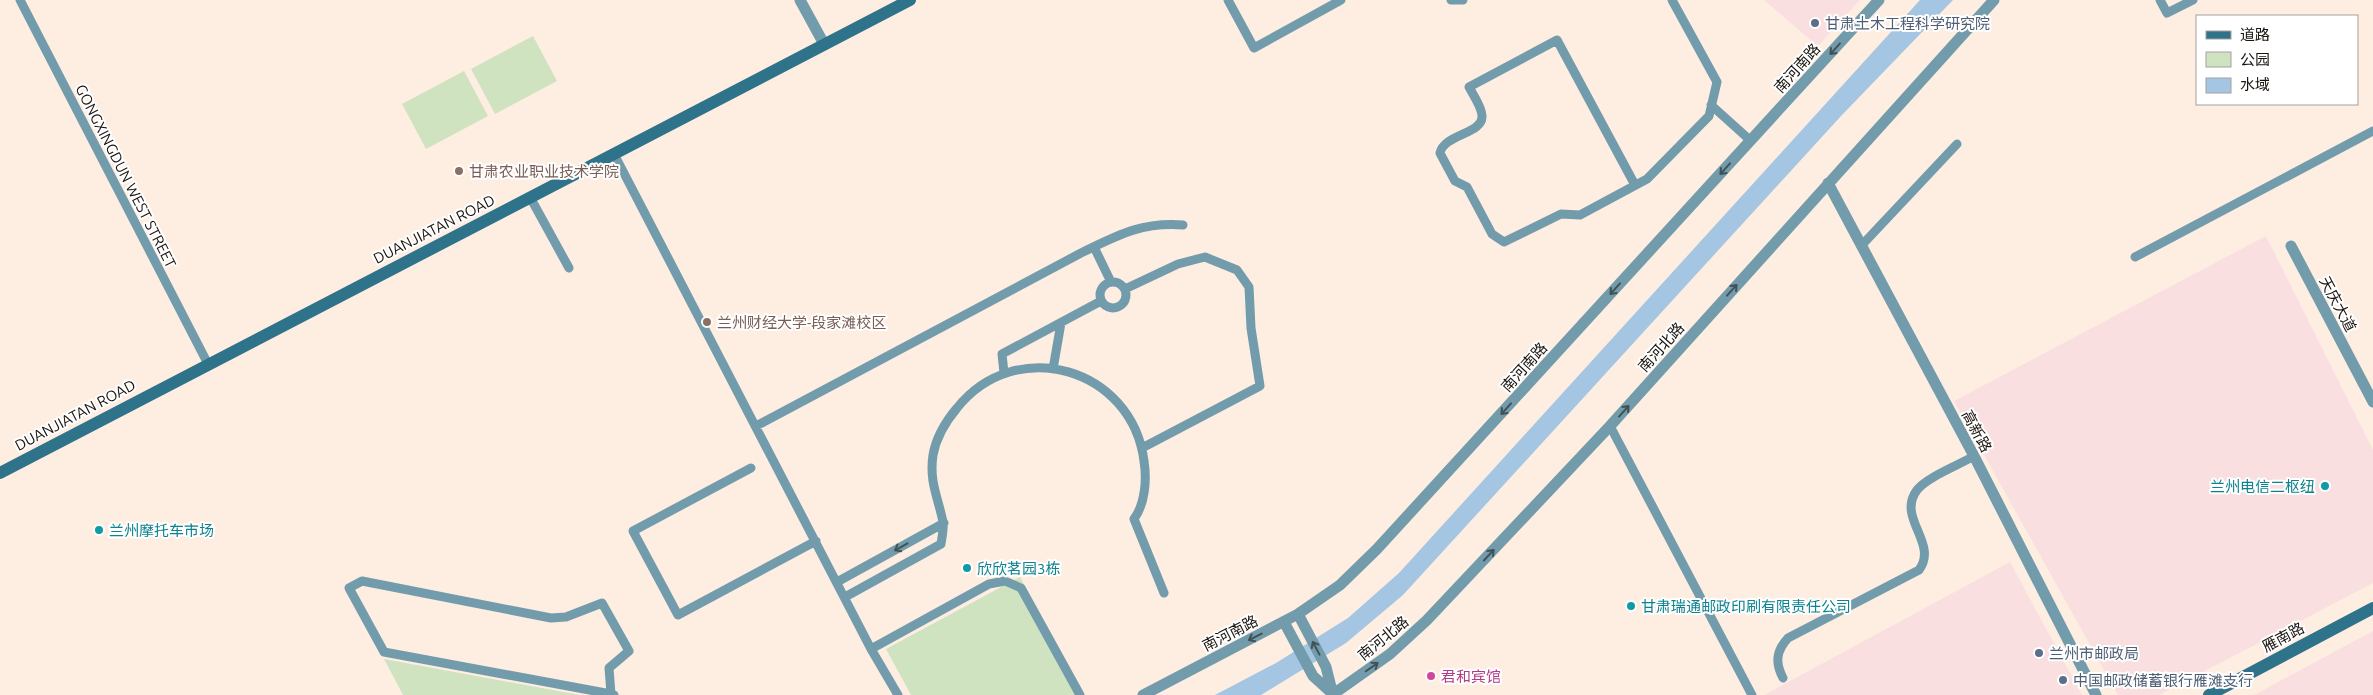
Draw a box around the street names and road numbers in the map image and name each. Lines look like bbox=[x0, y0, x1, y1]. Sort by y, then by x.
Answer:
street label: 南河南路 bbox=[1771, 40, 1823, 96]
street label: GONGXINGDUN WEST STREET bbox=[72, 81, 180, 271]
street label: DUANJIATAN ROAD bbox=[370, 191, 498, 267]
street label: 天庆大道 bbox=[2316, 274, 2360, 334]
street label: 南河北路 bbox=[1635, 319, 1687, 375]
street label: 南河南路 bbox=[1498, 339, 1550, 395]
street label: DUANJIATAN ROAD bbox=[12, 376, 138, 454]
street label: 高新路 bbox=[1959, 407, 1995, 455]
street label: 南河南路 bbox=[1199, 612, 1261, 654]
street label: 南河北路 bbox=[1354, 613, 1412, 663]
street label: 雁南路 bbox=[2259, 619, 2307, 655]

